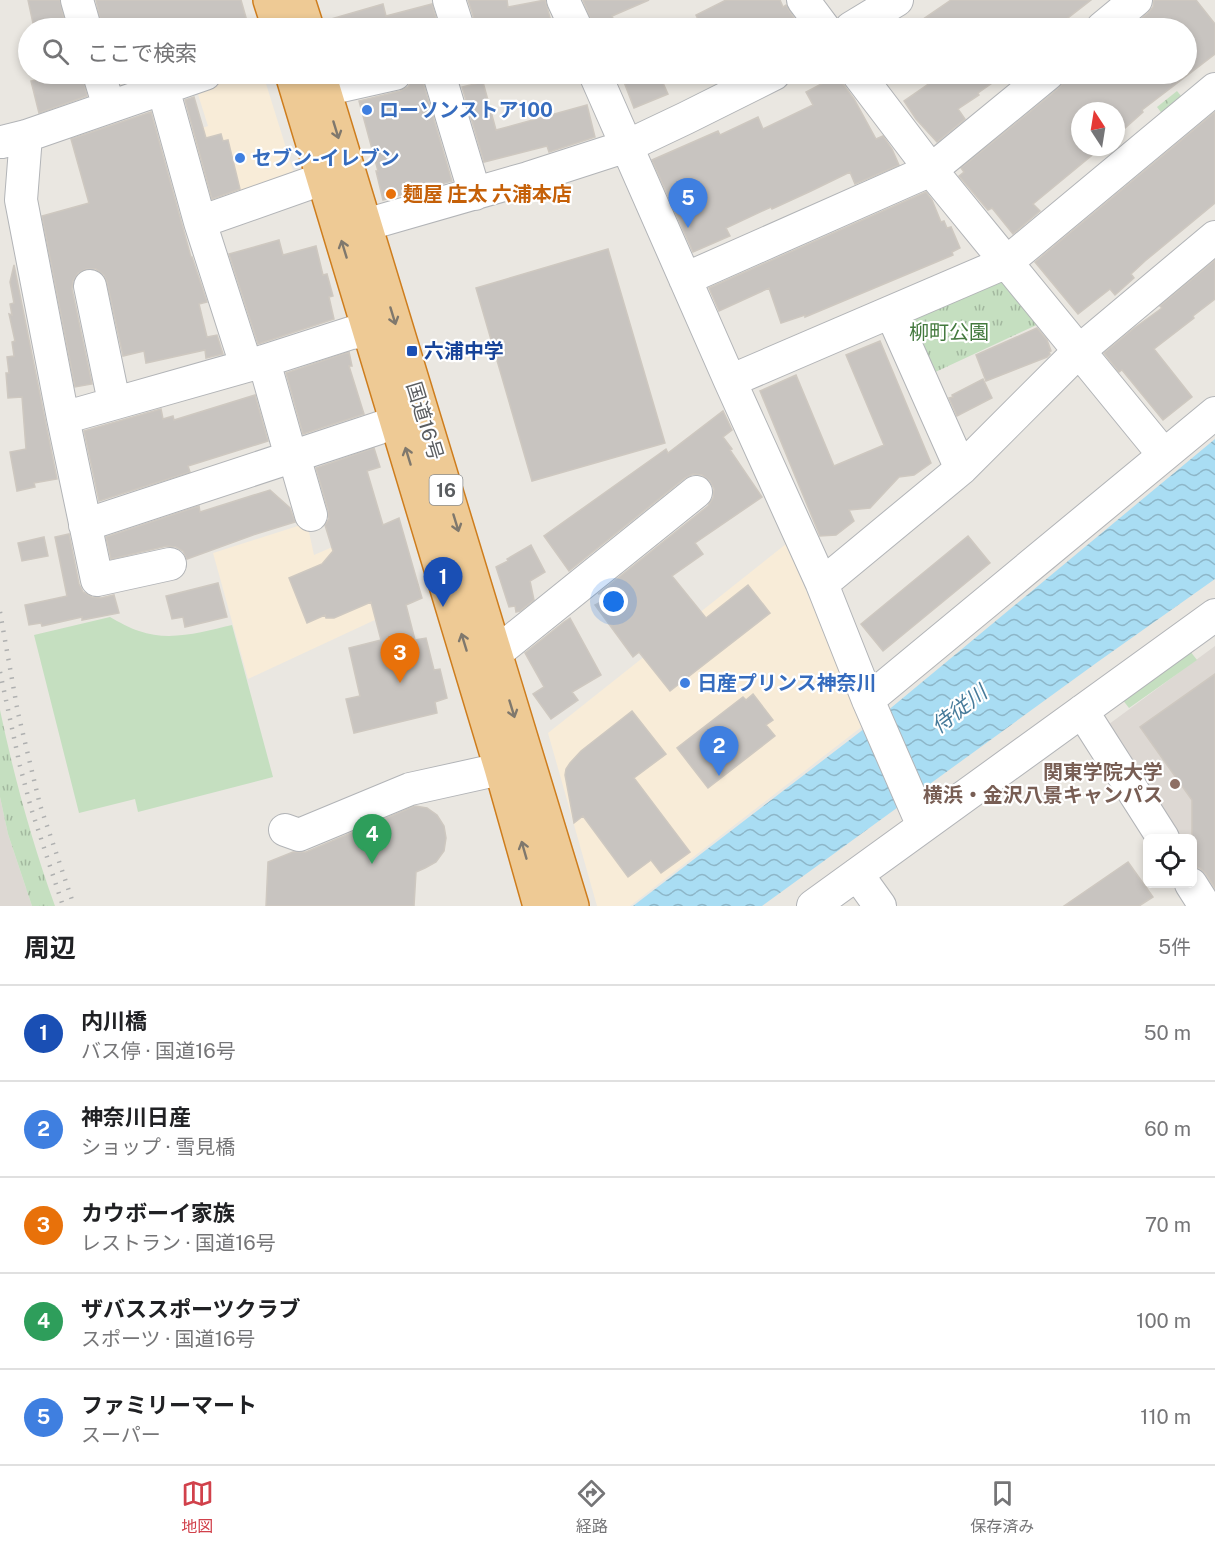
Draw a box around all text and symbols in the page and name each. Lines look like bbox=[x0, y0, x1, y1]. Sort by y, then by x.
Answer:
search box bbox=[18, 18, 1197, 84]
icon: search bbox=[39, 35, 72, 68]
text: ここで検索 bbox=[87, 40, 197, 66]
place label: ローソンストア100 bbox=[379, 98, 553, 122]
north arrow bbox=[1071, 102, 1125, 156]
marker: ローソンストア100 bbox=[360, 103, 374, 117]
one-way arrow bbox=[331, 120, 342, 139]
place label: セブン-イレブン bbox=[252, 146, 400, 170]
marker: セブン-イレブン bbox=[233, 151, 247, 165]
pin: 5 bbox=[668, 178, 708, 228]
place label: 麺屋 庄太 六浦本店 bbox=[403, 182, 572, 206]
marker: 麺屋 庄太 六浦本店 bbox=[384, 187, 398, 201]
one-way arrow bbox=[338, 240, 349, 259]
one-way arrow bbox=[388, 306, 399, 325]
park label: 柳町公園 bbox=[909, 320, 989, 344]
place label: 六浦中学 bbox=[424, 339, 504, 363]
marker: 六浦中学 bbox=[405, 344, 419, 358]
street label: 国道16号 bbox=[402, 379, 448, 463]
one-way arrow bbox=[402, 447, 413, 466]
road number: 16 bbox=[430, 475, 462, 505]
one-way arrow bbox=[451, 513, 462, 532]
pin: 1 bbox=[424, 558, 462, 607]
your location bbox=[599, 587, 628, 616]
one-way arrow bbox=[458, 633, 469, 652]
pin: 3 bbox=[380, 634, 420, 683]
place label: 日産プリンス神奈川 bbox=[697, 671, 877, 695]
marker: 日産プリンス神奈川 bbox=[678, 676, 692, 690]
water label: 侍従川 bbox=[926, 679, 993, 738]
one-way arrow bbox=[507, 699, 518, 718]
pin: 2 bbox=[700, 726, 738, 776]
place label: 関東学院大学 横浜・金沢八景キャンパス bbox=[923, 760, 1163, 807]
marker: 関東学院大学 横浜・金沢八景キャンパス bbox=[1168, 777, 1182, 791]
pin: 4 bbox=[352, 814, 392, 864]
map controls bbox=[1143, 834, 1197, 888]
button: locate bbox=[1143, 834, 1197, 888]
one-way arrow bbox=[518, 841, 530, 860]
text: 周辺 bbox=[24, 932, 76, 963]
text: 5件 bbox=[1158, 935, 1191, 959]
text: 内川橋 bbox=[81, 1008, 147, 1034]
text: 1 bbox=[39, 1021, 48, 1045]
text: 50 m bbox=[1144, 1021, 1191, 1045]
text: バス停 · 国道16号 bbox=[81, 1039, 236, 1063]
text: 神奈川日産 bbox=[81, 1104, 191, 1130]
text: 2 bbox=[37, 1117, 50, 1141]
text: 60 m bbox=[1144, 1117, 1191, 1141]
text: ショップ · 雪見橋 bbox=[81, 1135, 235, 1159]
text: カウボーイ家族 bbox=[81, 1200, 235, 1226]
text: 3 bbox=[37, 1213, 50, 1237]
text: 70 m bbox=[1145, 1213, 1191, 1237]
text: レストラン · 国道16号 bbox=[81, 1231, 276, 1255]
text: ザバススポーツクラブ bbox=[81, 1296, 301, 1322]
text: 4 bbox=[37, 1309, 50, 1333]
text: 100 m bbox=[1136, 1309, 1191, 1333]
text: スポーツ · 国道16号 bbox=[81, 1327, 255, 1351]
text: ファミリーマート bbox=[81, 1392, 257, 1418]
text: 5 bbox=[37, 1405, 50, 1429]
text: 110 m bbox=[1140, 1405, 1191, 1429]
text: スーパー bbox=[81, 1423, 161, 1447]
tab: 地図 bbox=[181, 1477, 214, 1537]
tab: 経路 bbox=[575, 1477, 608, 1537]
tab: 保存済み bbox=[970, 1477, 1034, 1537]

